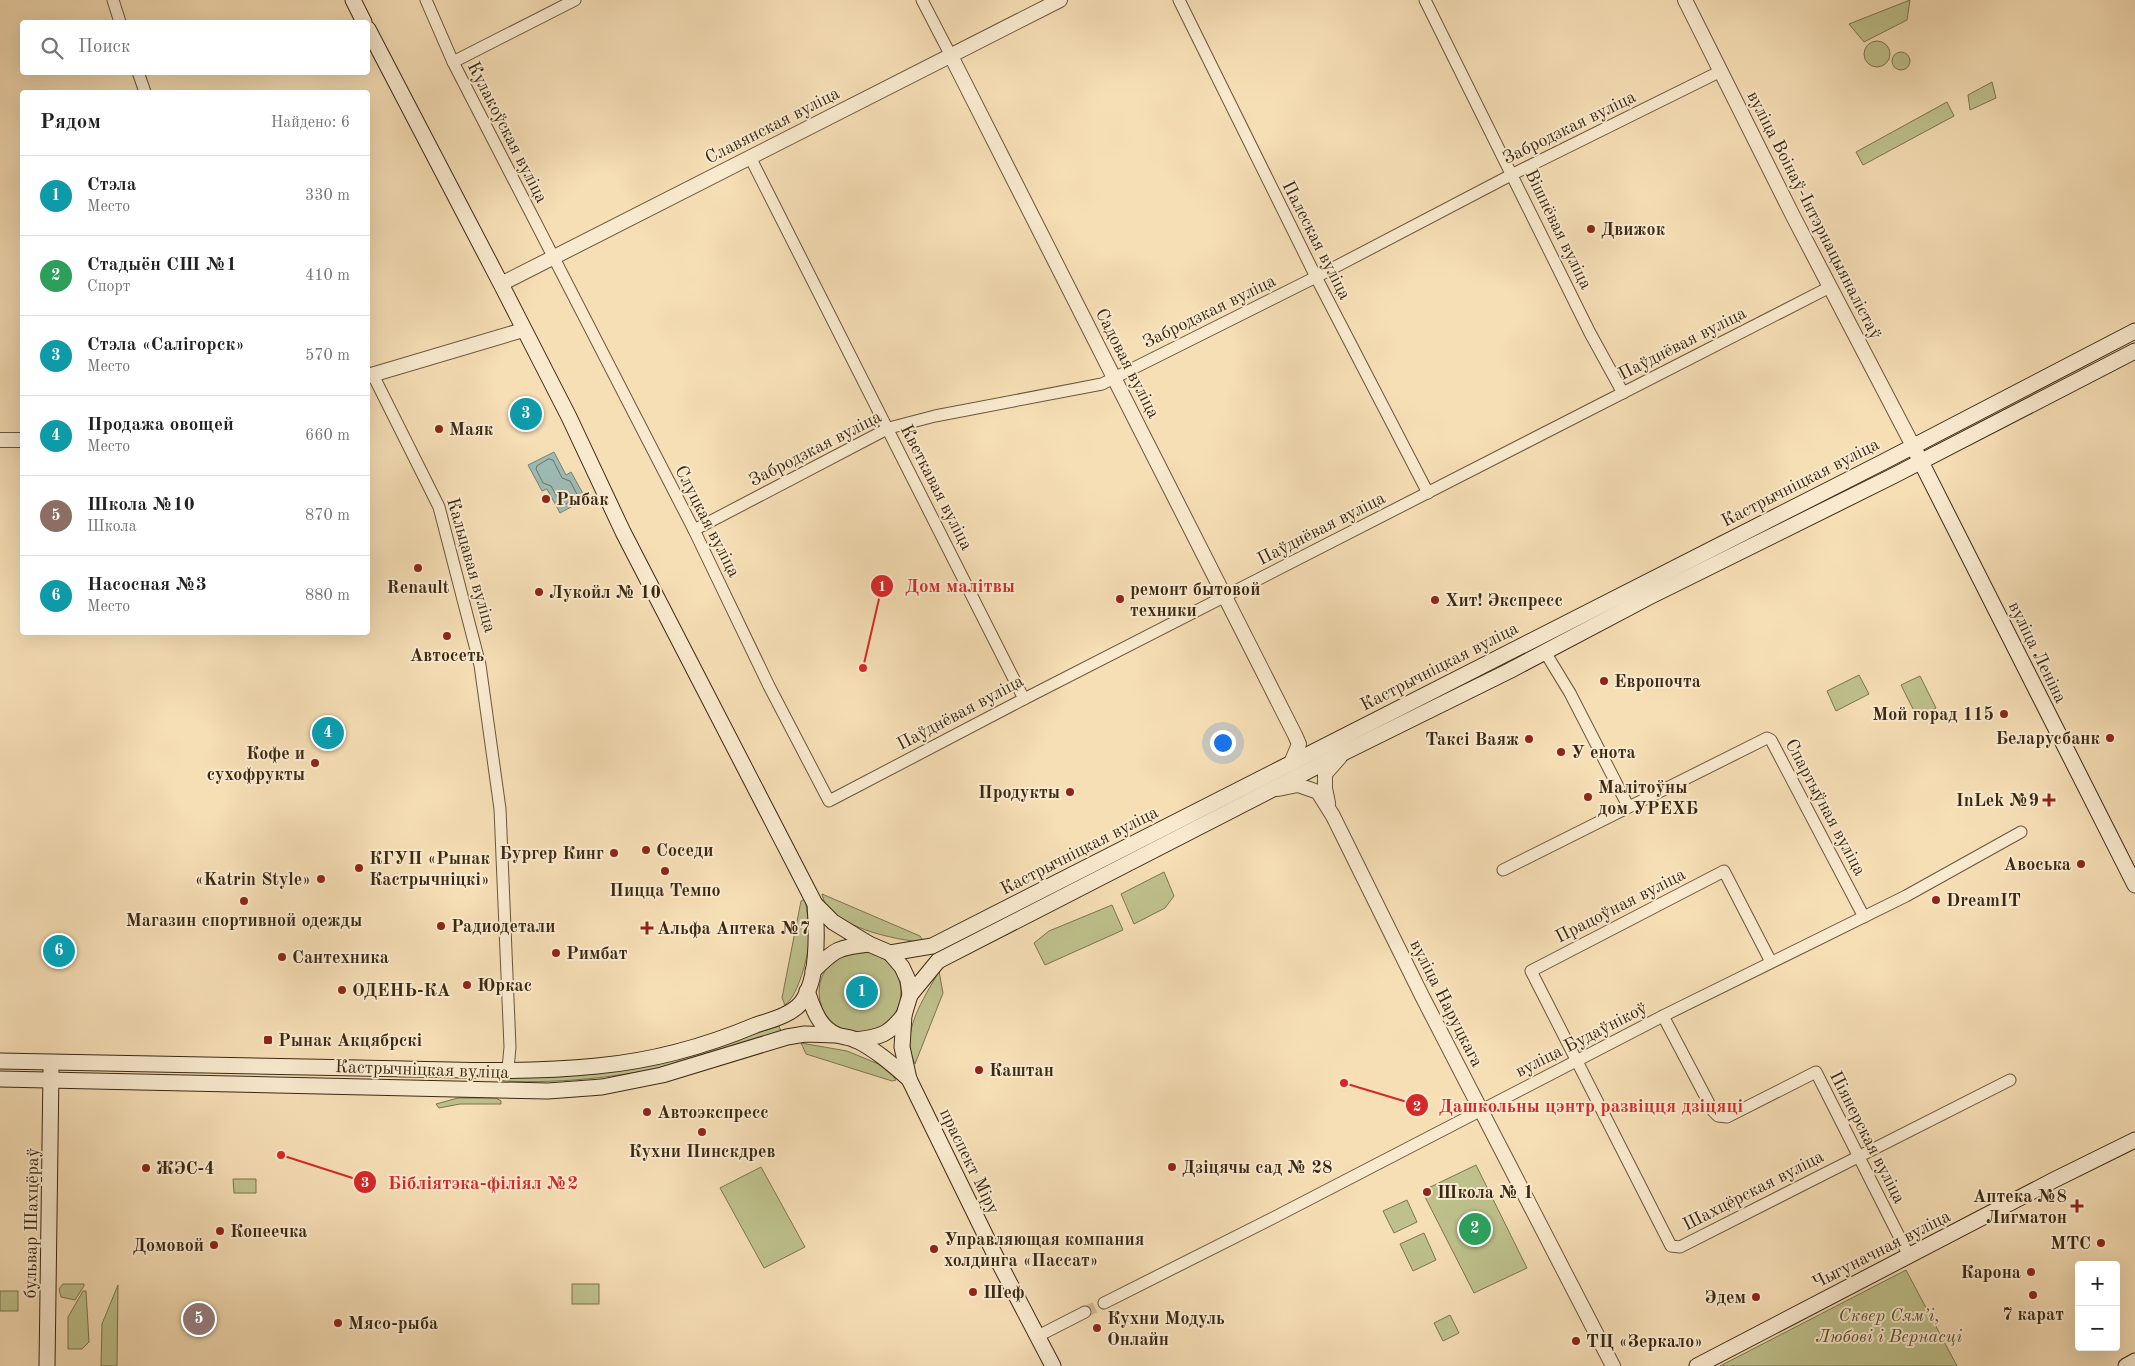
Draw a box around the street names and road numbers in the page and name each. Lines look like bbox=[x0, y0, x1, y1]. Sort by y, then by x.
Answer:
street label: Кулакоўская вуліца bbox=[464, 59, 551, 206]
street label: Славянская вуліца bbox=[702, 84, 843, 167]
street label: Забродзкая вуліца bbox=[1500, 88, 1639, 168]
street label: вуліца Воінаў-Інтэрнацыяналістаў bbox=[1743, 88, 1885, 343]
street label: Вішнёвая вуліца bbox=[1521, 167, 1595, 292]
street label: Палеская вуліца bbox=[1278, 178, 1354, 303]
street label: Забродзкая вуліца bbox=[1140, 272, 1279, 352]
street label: Паўднёвая вуліца bbox=[1616, 304, 1749, 384]
street label: Садовая вуліца bbox=[1092, 306, 1163, 421]
street label: Забродзкая вуліца bbox=[746, 408, 885, 490]
street label: Кветкавая вуліца bbox=[897, 422, 976, 553]
street label: Кастрычніцкая вуліца bbox=[1719, 435, 1882, 530]
street label: Слуцкая вуліца bbox=[671, 463, 743, 580]
street label: Паўднёвая вуліца bbox=[1255, 489, 1388, 569]
street label: Кальцавая вуліца bbox=[443, 496, 499, 635]
street label: вуліца Леніна bbox=[2005, 599, 2069, 706]
street label: Кастрычніцкая вуліца bbox=[1358, 619, 1521, 714]
street label: Паўднёвая вуліца bbox=[894, 672, 1027, 754]
street label: Спартыўная вуліца bbox=[1781, 736, 1869, 879]
street label: Кастрычніцкая вуліца bbox=[998, 803, 1161, 898]
street label: Працоўная вуліца bbox=[1553, 865, 1688, 946]
street label: вуліца Наруцкага bbox=[1406, 937, 1486, 1070]
street label: вуліца Будаўнікоў bbox=[1513, 999, 1651, 1081]
street label: Кастрычніцкая вуліца bbox=[335, 1058, 510, 1082]
street label: Піянерская вуліца bbox=[1826, 1068, 1908, 1207]
street label: праспект Міру bbox=[936, 1106, 1003, 1217]
street label: бульвар Шахцёраў bbox=[22, 1147, 42, 1299]
street label: Шахцёрская вуліца bbox=[1680, 1148, 1827, 1234]
street label: Чыгуначная вуліца bbox=[1810, 1207, 1953, 1292]

